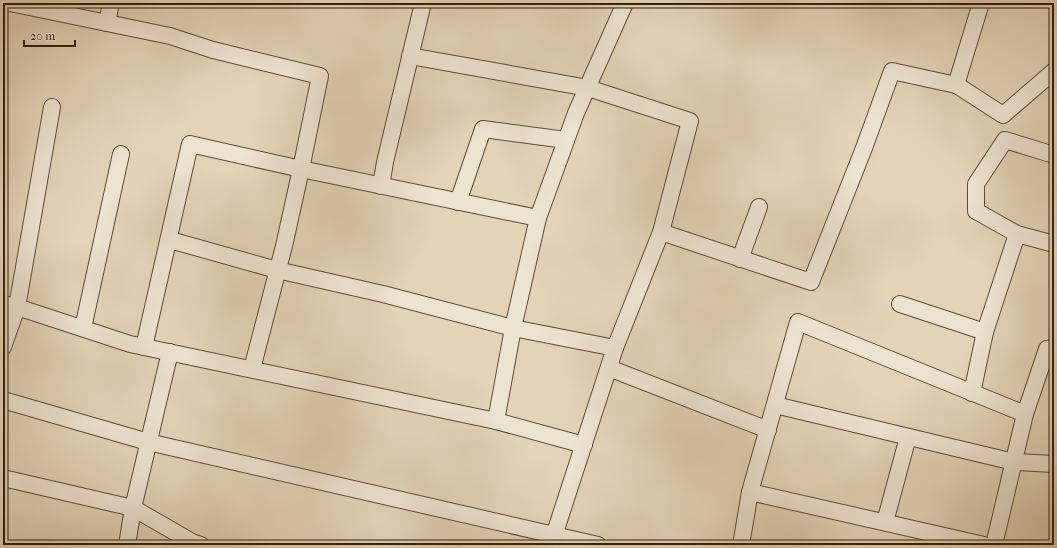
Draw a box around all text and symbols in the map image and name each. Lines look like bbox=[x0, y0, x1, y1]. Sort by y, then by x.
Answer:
scale bar bbox=[24, 22, 75, 48]
text: 20 m bbox=[30, 29, 55, 43]

